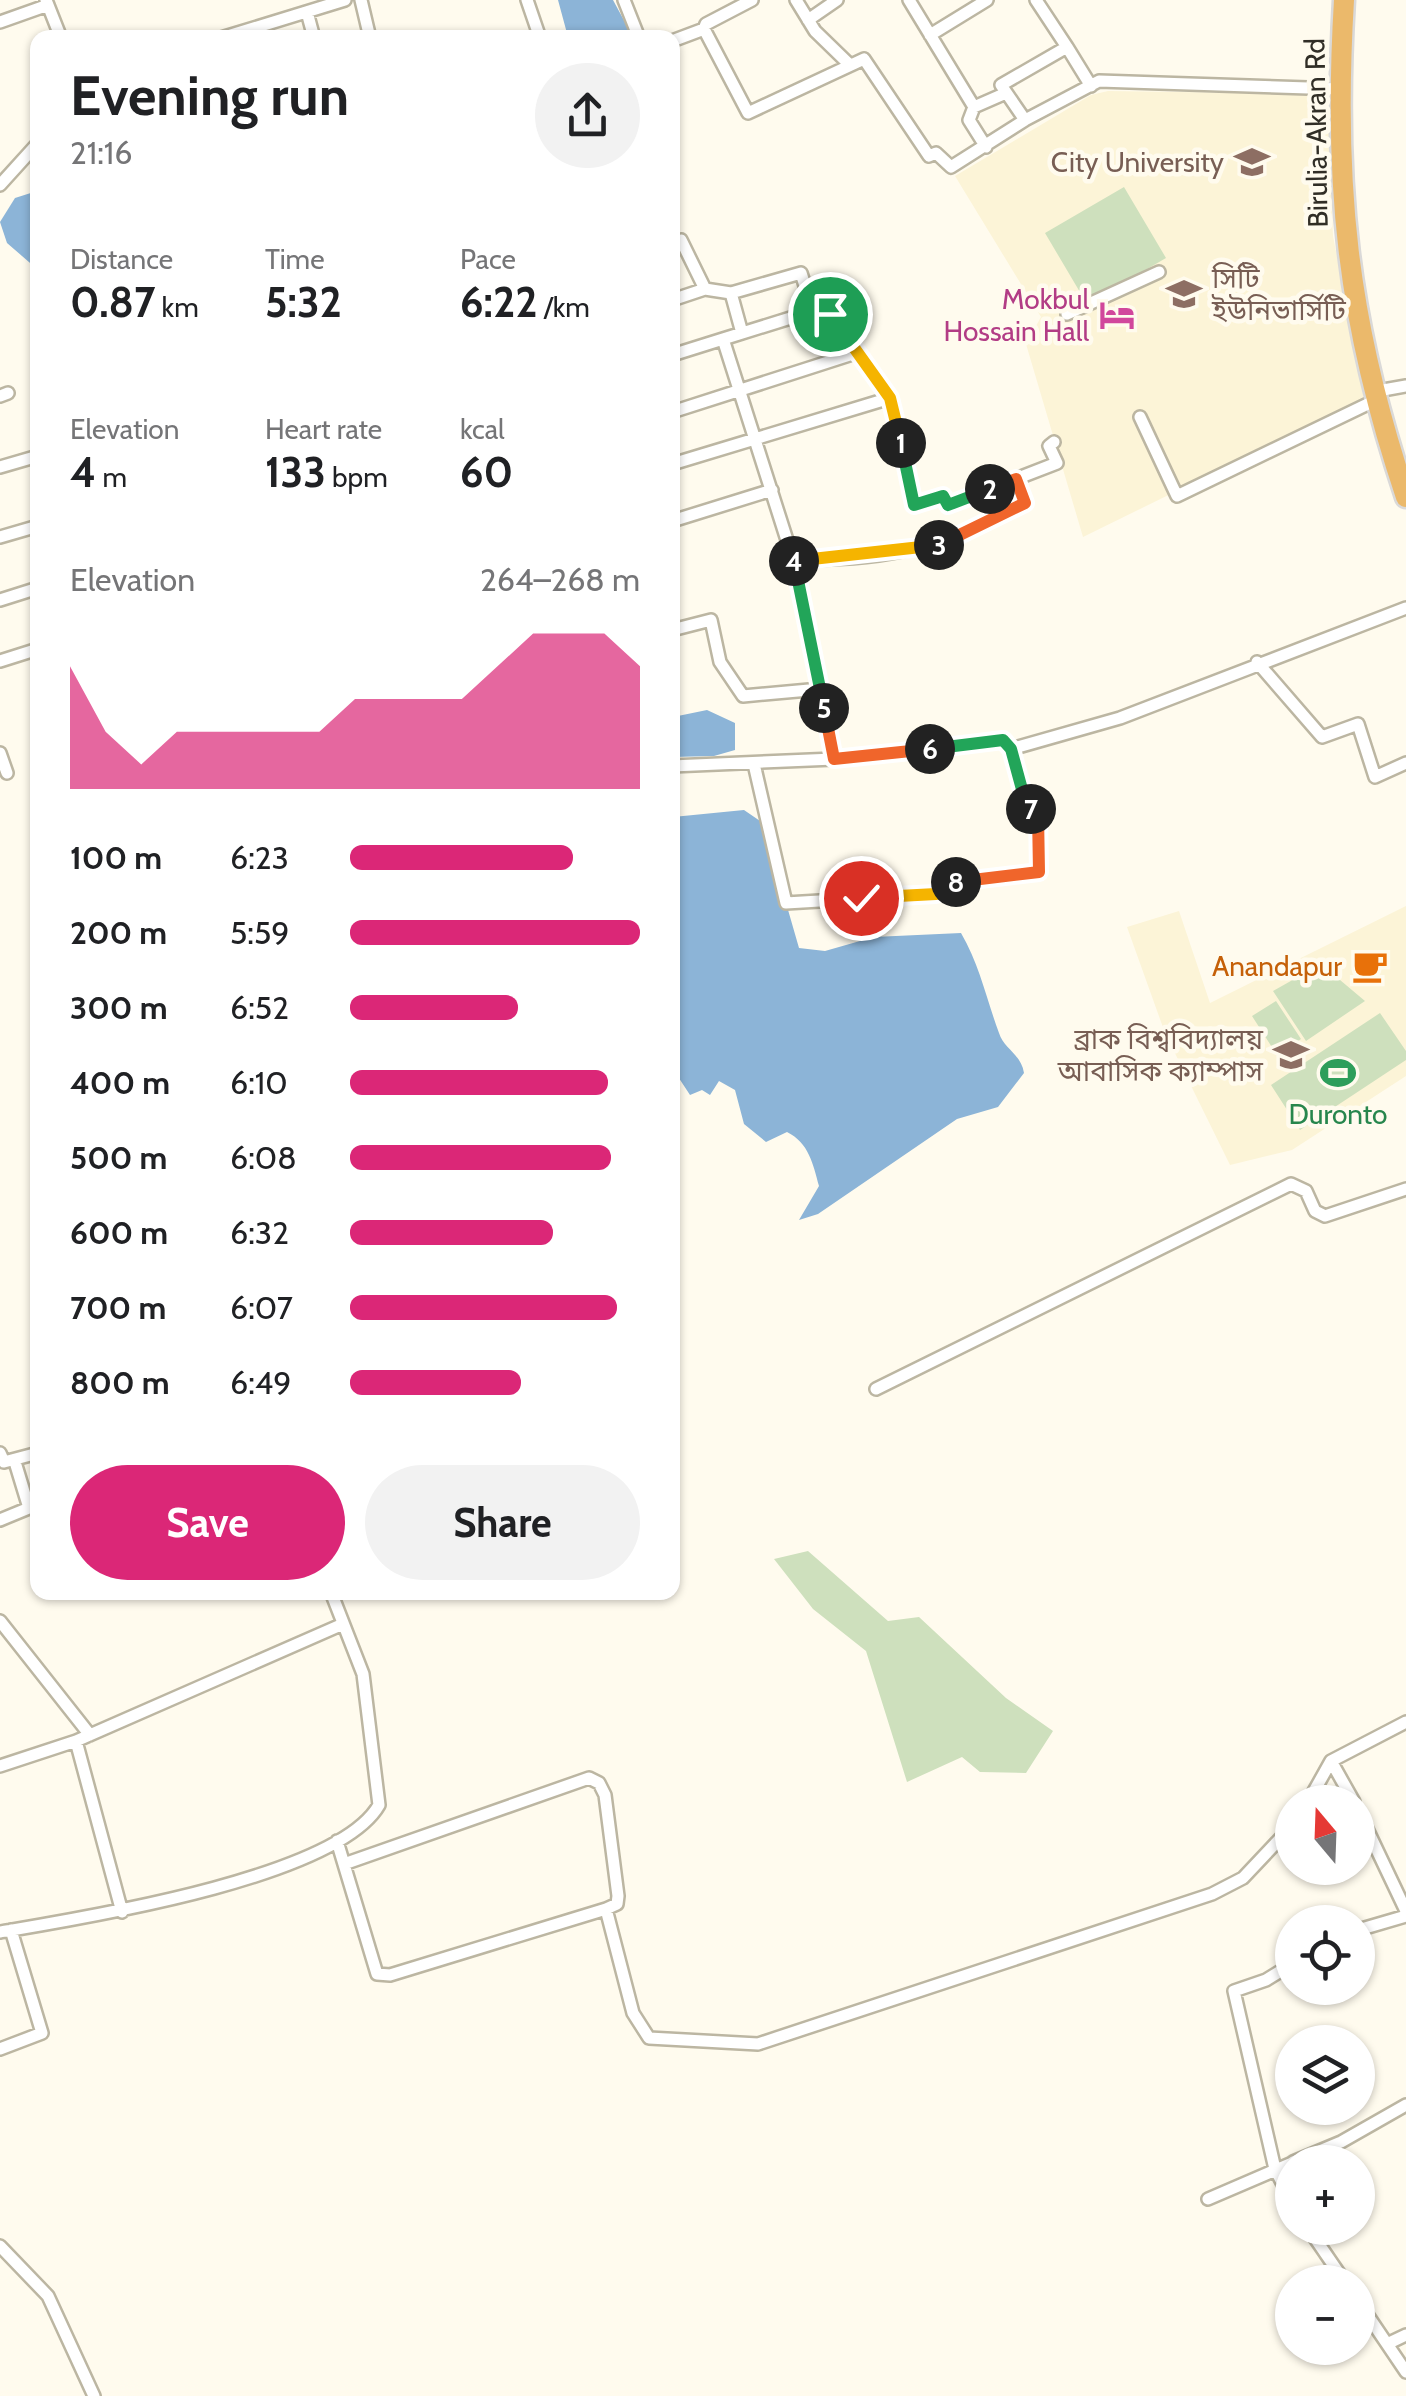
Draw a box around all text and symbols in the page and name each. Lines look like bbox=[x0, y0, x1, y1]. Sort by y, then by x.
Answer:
street label: Birulia-Akran Rd bbox=[1297, 38, 1335, 228]
text: Evening run bbox=[70, 62, 349, 129]
button: share bbox=[535, 63, 640, 168]
text: 21:16 bbox=[70, 133, 132, 172]
school or university icon: City University bbox=[1233, 143, 1271, 181]
place label: City University bbox=[1051, 145, 1224, 179]
text: Distance bbox=[70, 242, 173, 276]
text: Time bbox=[265, 242, 325, 276]
text: Pace bbox=[460, 242, 516, 276]
place label: সিটি ইউনিভার্সিটি bbox=[1211, 261, 1347, 327]
pin bbox=[788, 272, 873, 357]
school or university icon: সিটি ইউনিভার্সিটি bbox=[1165, 275, 1203, 313]
text: 0.87 bbox=[70, 276, 155, 328]
text: 5:32 bbox=[265, 276, 342, 328]
text: 6:22 bbox=[460, 276, 537, 328]
place label: Mokbul Hossain Hall bbox=[944, 282, 1089, 348]
icon: arrive bbox=[803, 287, 858, 342]
text: km bbox=[155, 290, 199, 324]
text: /km bbox=[537, 290, 590, 324]
hotel icon: Mokbul Hossain Hall bbox=[1098, 296, 1136, 334]
text: Elevation bbox=[70, 412, 179, 446]
text: Heart rate bbox=[265, 412, 382, 446]
text: kcal bbox=[460, 412, 505, 446]
pin: 1 bbox=[876, 418, 926, 468]
text: 1 bbox=[896, 426, 906, 460]
text: 4 bbox=[70, 446, 96, 498]
text: 133 bbox=[265, 446, 326, 498]
text: 60 bbox=[460, 446, 513, 498]
text: m bbox=[96, 460, 127, 494]
text: bpm bbox=[326, 460, 388, 494]
pin: 2 bbox=[965, 464, 1015, 514]
text: 2 bbox=[983, 472, 997, 506]
pin: 3 bbox=[914, 520, 964, 570]
text: 3 bbox=[931, 528, 947, 562]
pin: 4 bbox=[769, 536, 819, 586]
text: 4 bbox=[785, 544, 803, 578]
text: Elevation bbox=[70, 560, 195, 599]
text: 264–268 m bbox=[480, 560, 640, 599]
pin: 5 bbox=[799, 683, 849, 733]
text: 5 bbox=[816, 691, 832, 725]
pin: 6 bbox=[905, 724, 955, 774]
text: 6 bbox=[922, 732, 938, 766]
pin: 7 bbox=[1006, 784, 1056, 834]
text: 7 bbox=[1024, 792, 1038, 826]
text: 100 m bbox=[70, 838, 162, 877]
text: 6:23 bbox=[230, 838, 289, 877]
pin bbox=[819, 856, 904, 941]
pin: 8 bbox=[931, 857, 981, 907]
text: 8 bbox=[948, 865, 964, 899]
icon: check bbox=[834, 871, 889, 926]
text: 200 m bbox=[70, 913, 167, 952]
text: 5:59 bbox=[230, 913, 289, 952]
cafe icon: Anandapur bbox=[1351, 947, 1389, 985]
place label: Anandapur bbox=[1212, 949, 1342, 983]
text: 300 m bbox=[70, 988, 167, 1027]
text: 6:52 bbox=[230, 988, 289, 1027]
place label: ব্রাক বিশ্ববিদ্যালয় আবাসিক ক্যাম্পাস bbox=[1057, 1022, 1264, 1088]
school or university icon: ব্রাক বিশ্ববিদ্যালয় আবাসিক ক্যাম্পাস bbox=[1272, 1036, 1310, 1074]
sports icon: Duronto bbox=[1319, 1054, 1357, 1092]
text: 400 m bbox=[70, 1063, 170, 1102]
text: 6:10 bbox=[230, 1063, 288, 1102]
place label: Duronto bbox=[1289, 1097, 1387, 1131]
text: 500 m bbox=[70, 1138, 167, 1177]
text: 6:08 bbox=[230, 1138, 297, 1177]
text: 600 m bbox=[70, 1213, 168, 1252]
text: 6:32 bbox=[230, 1213, 289, 1252]
text: 700 m bbox=[70, 1288, 166, 1327]
text: 6:07 bbox=[230, 1288, 293, 1327]
text: 800 m bbox=[70, 1363, 170, 1402]
text: 6:49 bbox=[230, 1363, 292, 1402]
button: Save bbox=[70, 1465, 345, 1580]
button: Share bbox=[365, 1465, 640, 1580]
north arrow bbox=[1275, 1785, 1375, 1885]
map controls bbox=[1275, 1785, 1375, 2365]
button: locate bbox=[1275, 1905, 1375, 2005]
button: layers bbox=[1275, 2025, 1375, 2125]
button: + bbox=[1275, 2145, 1375, 2245]
button: − bbox=[1275, 2265, 1375, 2365]

